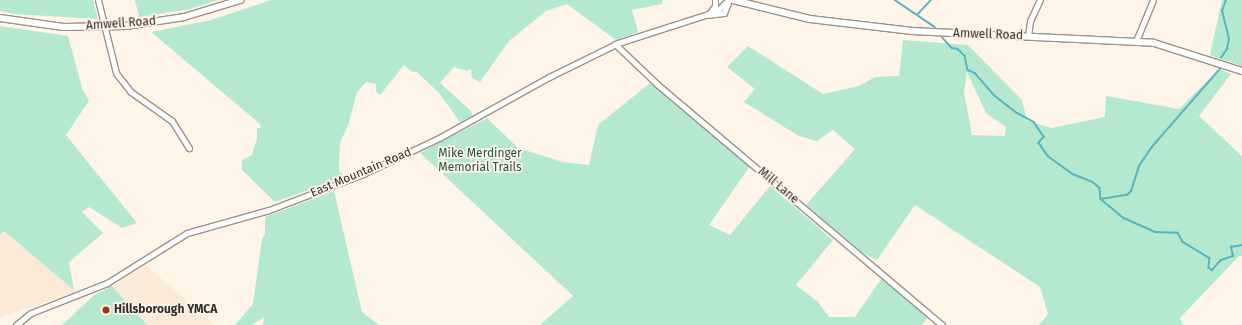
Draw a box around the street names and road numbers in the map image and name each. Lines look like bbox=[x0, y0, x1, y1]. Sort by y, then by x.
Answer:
street label: Amwell Road bbox=[85, 14, 157, 34]
street label: Amwell Road bbox=[953, 27, 1023, 43]
street label: East Mountain Road bbox=[308, 145, 414, 201]
street label: Mill Lane bbox=[755, 165, 801, 207]

